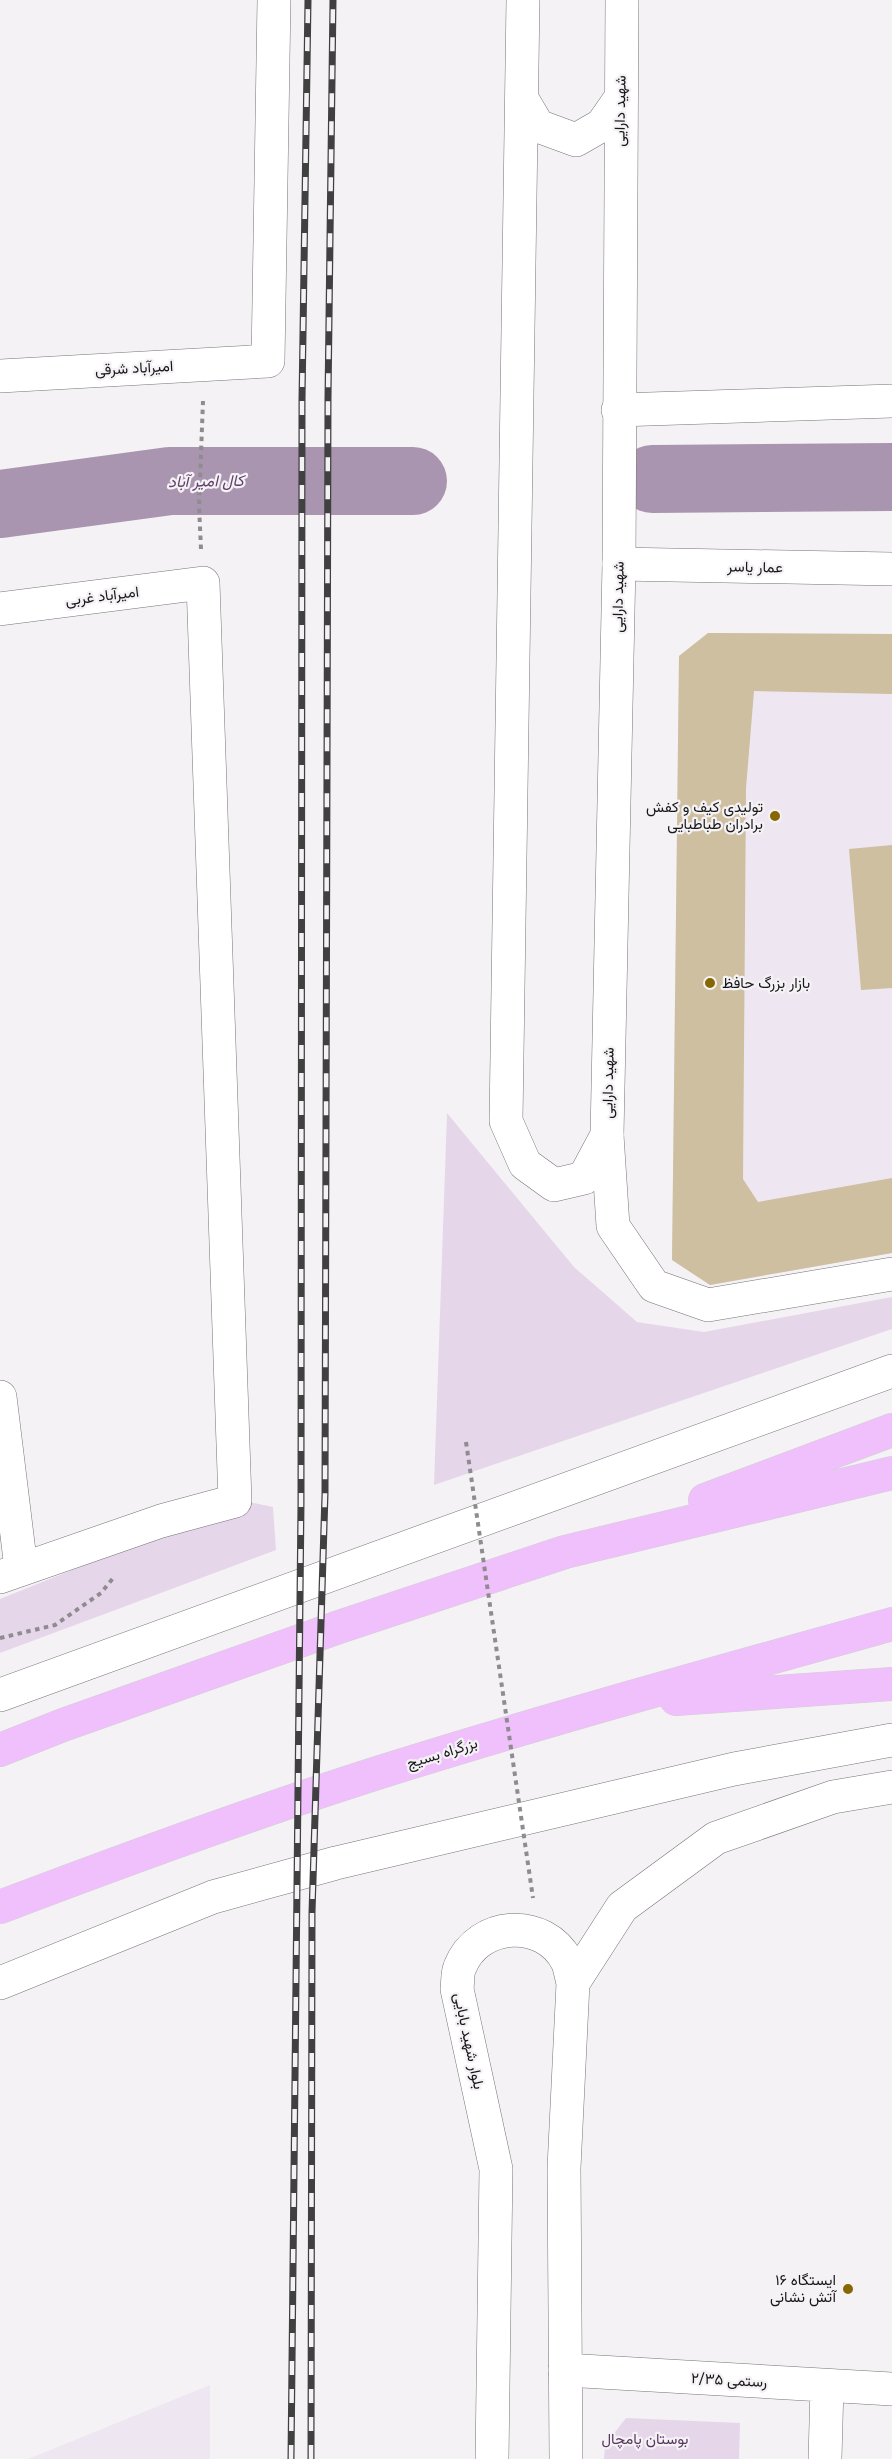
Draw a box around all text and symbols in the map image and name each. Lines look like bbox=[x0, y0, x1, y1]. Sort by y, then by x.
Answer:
street label: شهید دارایی bbox=[609, 75, 631, 147]
street label: امیرآباد شرقی bbox=[94, 356, 174, 380]
water label: کال امیر آباد bbox=[168, 470, 247, 492]
street label: عمار یاسر bbox=[726, 556, 783, 577]
street label: شهید دارایی bbox=[607, 561, 629, 633]
street label: امیرآباد غربی bbox=[64, 582, 140, 610]
place label: تولیدی کیف و کفش برادران طباطبایی bbox=[646, 797, 763, 834]
marker: تولیدی کیف و کفش برادران طباطبایی bbox=[768, 809, 782, 823]
place label: بازار بزرگ حافظ bbox=[722, 973, 810, 993]
marker: بازار بزرگ حافظ bbox=[703, 976, 717, 990]
street label: شهید دارایی bbox=[597, 1047, 619, 1119]
street label: بزرگراه بسیج bbox=[404, 1733, 480, 1774]
street label: بلوار شهید بابایی bbox=[449, 1991, 489, 2091]
place label: ایستگاه ۱۶ آتش نشانی bbox=[770, 2270, 838, 2307]
marker: ایستگاه ۱۶ آتش نشانی bbox=[841, 2282, 855, 2296]
street label: رستمی ۲/۳۵ bbox=[690, 2368, 768, 2392]
park label: بوستان پامچال bbox=[601, 2429, 689, 2449]

